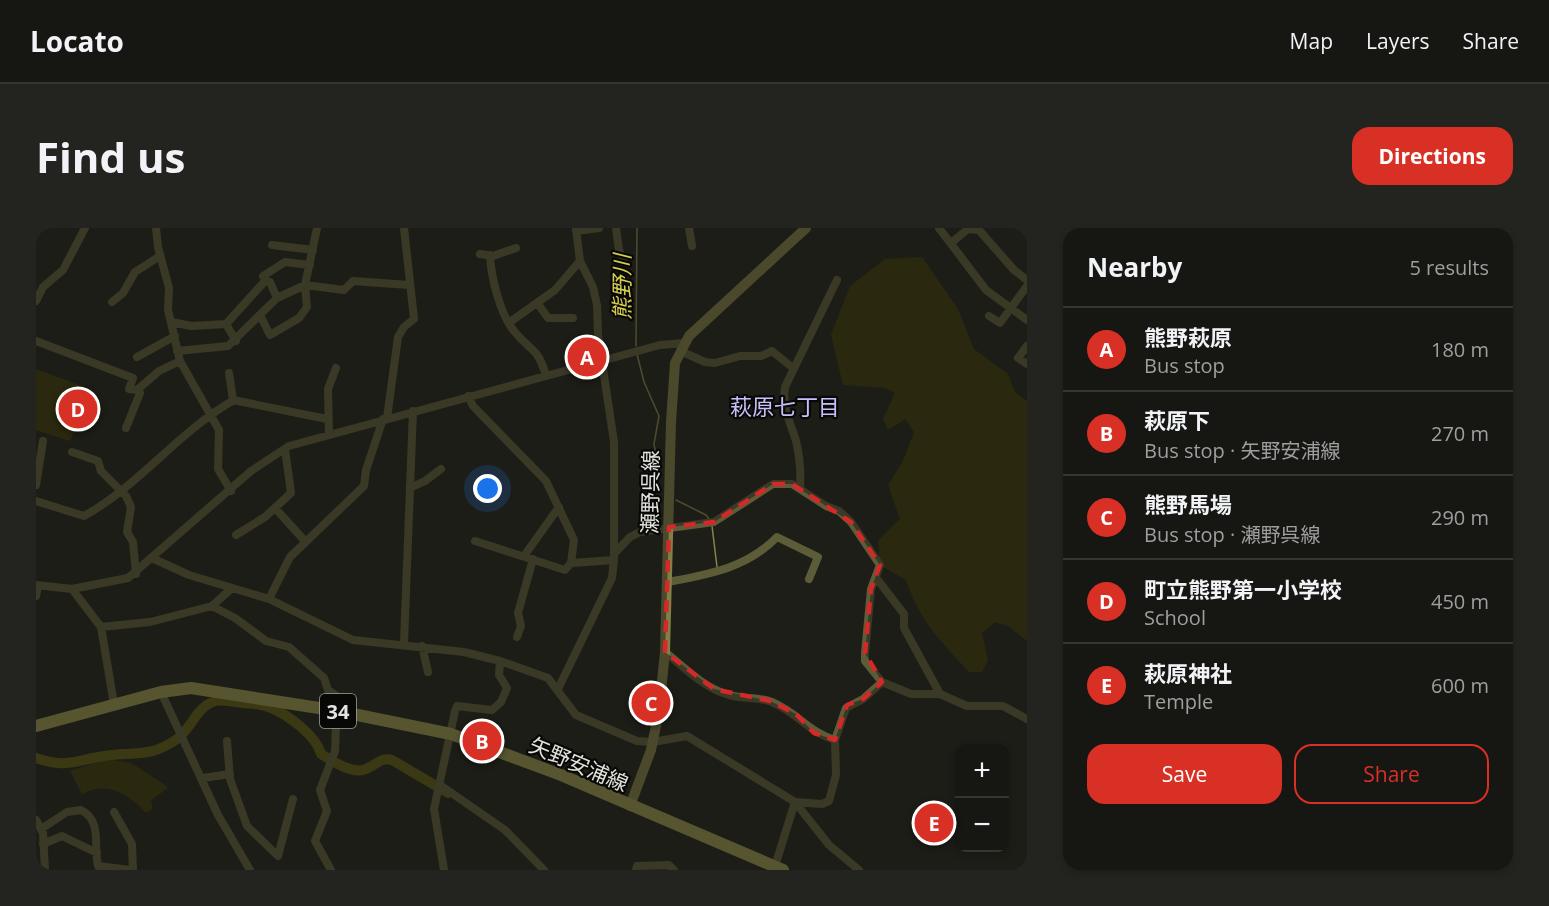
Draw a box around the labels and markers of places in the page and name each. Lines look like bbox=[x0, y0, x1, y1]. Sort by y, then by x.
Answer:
pin: A bbox=[568, 334, 606, 380]
pin: D bbox=[58, 386, 98, 432]
pin: C bbox=[632, 680, 670, 726]
pin: B bbox=[462, 718, 502, 764]
pin: E bbox=[914, 800, 954, 846]

